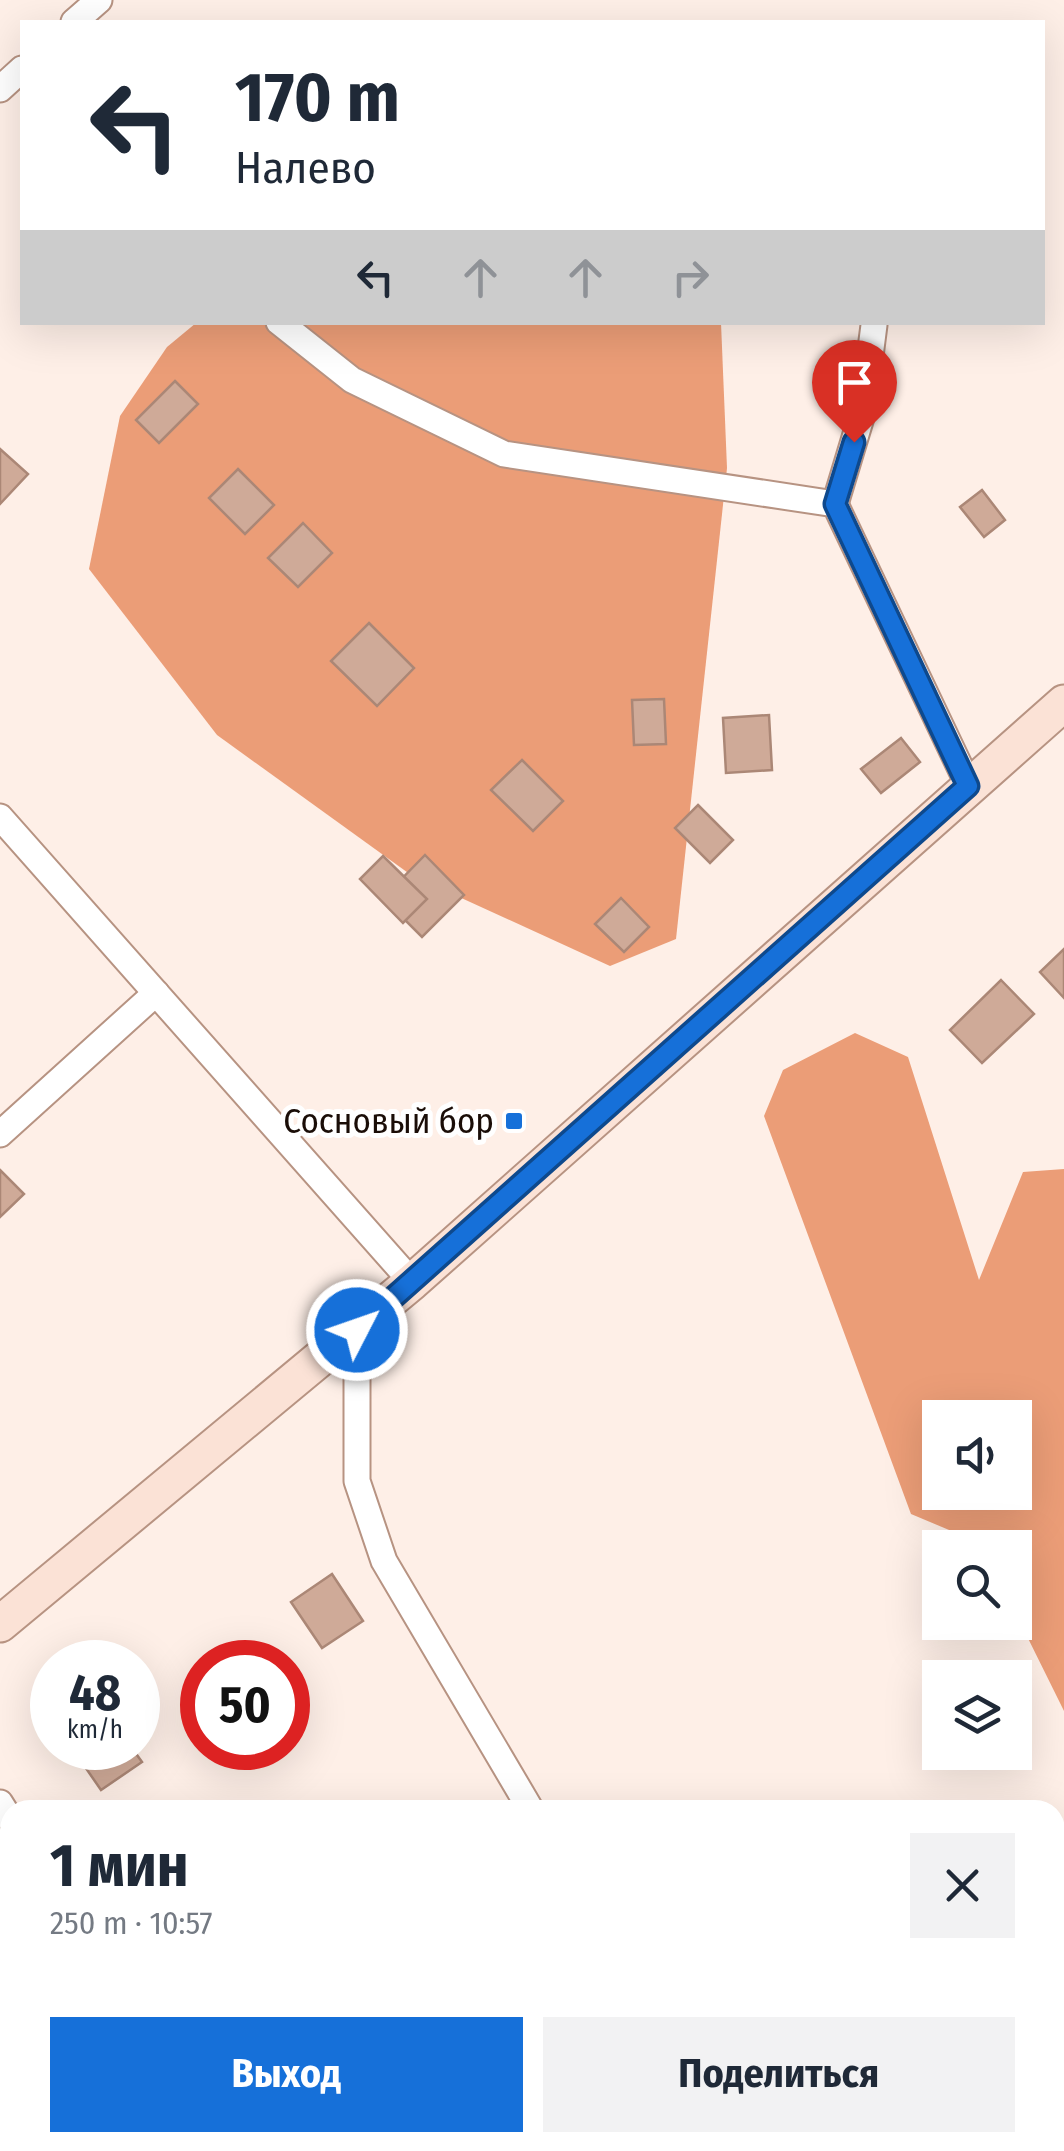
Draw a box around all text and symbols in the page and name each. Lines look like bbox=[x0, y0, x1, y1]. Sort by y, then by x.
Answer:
text: 170 m bbox=[235, 56, 400, 140]
icon: left bbox=[70, 60, 200, 190]
text: Налево bbox=[235, 141, 376, 195]
icon: left bbox=[348, 250, 403, 305]
icon: ahead bbox=[453, 250, 508, 305]
icon: ahead bbox=[558, 250, 613, 305]
icon: right bbox=[663, 250, 718, 305]
pin bbox=[812, 340, 897, 443]
icon: arrive bbox=[827, 355, 882, 410]
place label: Сосновый бор bbox=[283, 1100, 494, 1142]
marker: Сосновый бор bbox=[503, 1110, 525, 1132]
position arrow bbox=[305, 1278, 409, 1382]
map controls bbox=[922, 1400, 1032, 1770]
button: sound bbox=[922, 1400, 1032, 1510]
button: search bbox=[922, 1530, 1032, 1640]
speed limit sign: 50 bbox=[180, 1640, 310, 1770]
button: layers bbox=[922, 1660, 1032, 1770]
text: 48 bbox=[69, 1663, 121, 1723]
text: km/h bbox=[67, 1715, 123, 1745]
text: 1 мин bbox=[50, 1830, 189, 1902]
button: close bbox=[910, 1833, 1015, 1938]
text: 250 m · 10:57 bbox=[50, 1904, 212, 1942]
button: Выход bbox=[50, 2017, 523, 2132]
button: Поделиться bbox=[543, 2017, 1015, 2132]

